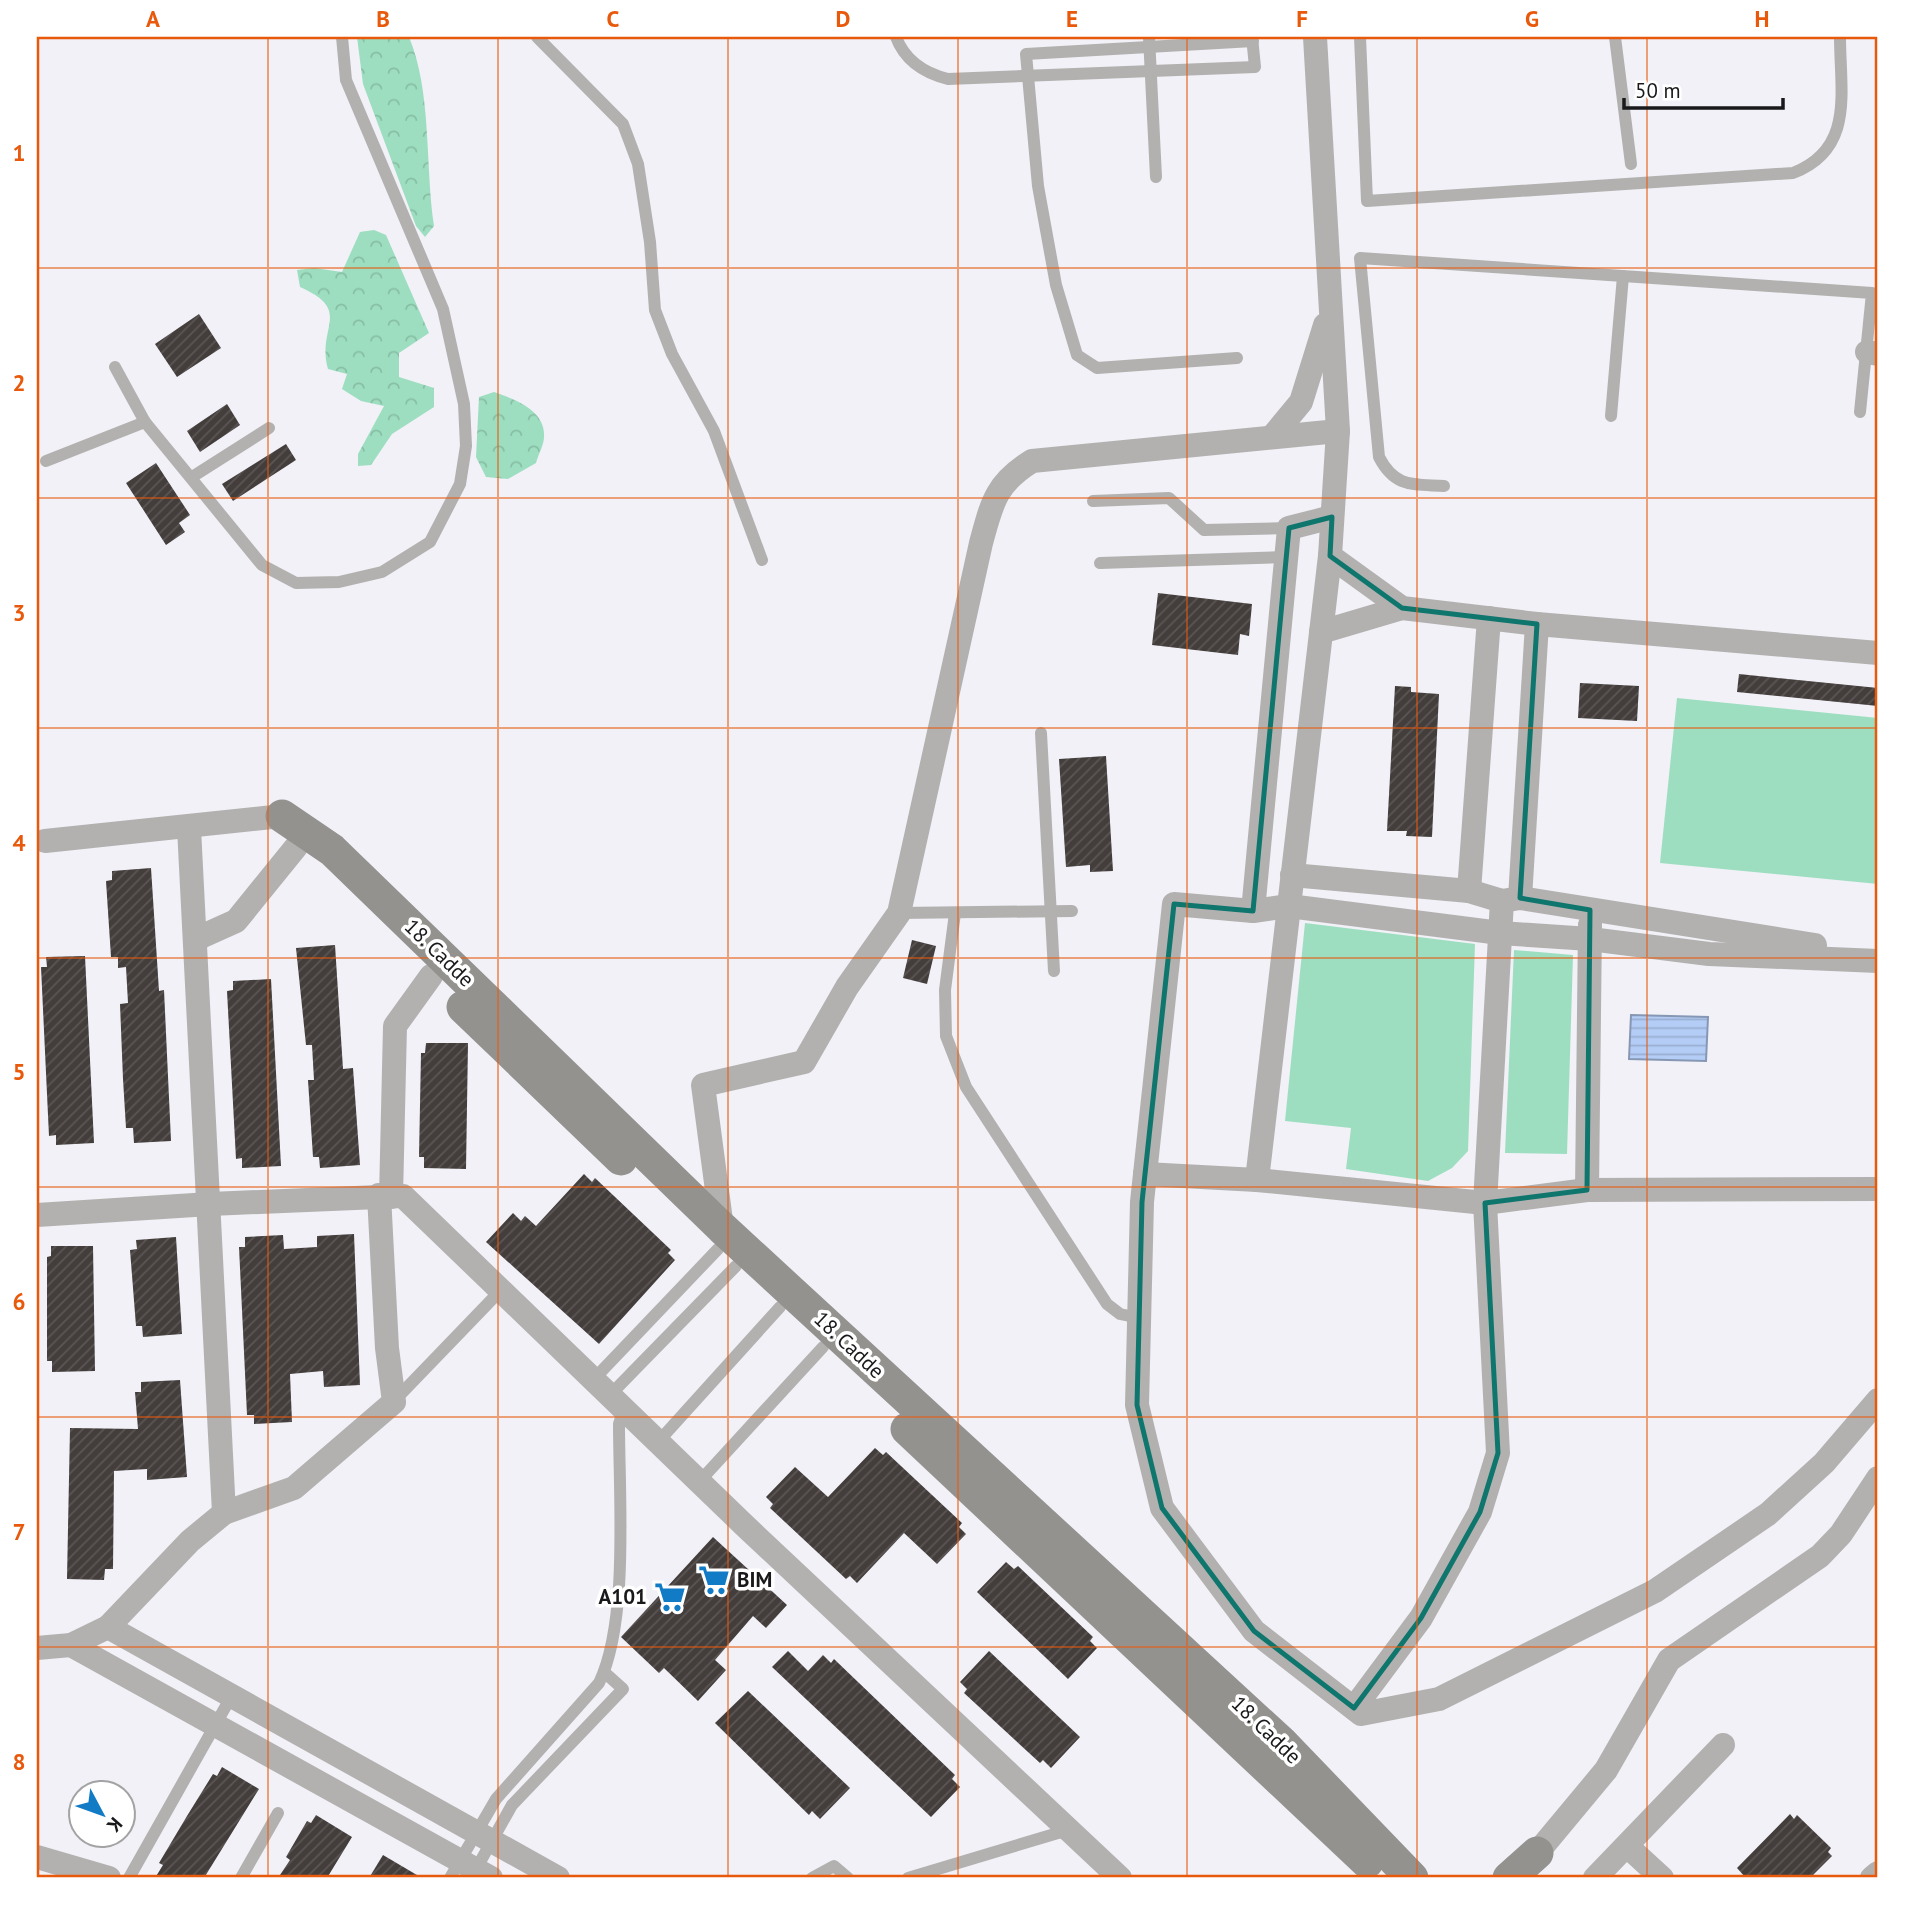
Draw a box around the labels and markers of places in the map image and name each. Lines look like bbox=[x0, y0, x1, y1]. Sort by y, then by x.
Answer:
supermarket icon: BIM bbox=[697, 1563, 731, 1597]
place label: BIM bbox=[737, 1566, 772, 1593]
supermarket icon: A101 bbox=[653, 1580, 687, 1614]
place label: A101 bbox=[599, 1583, 647, 1610]

